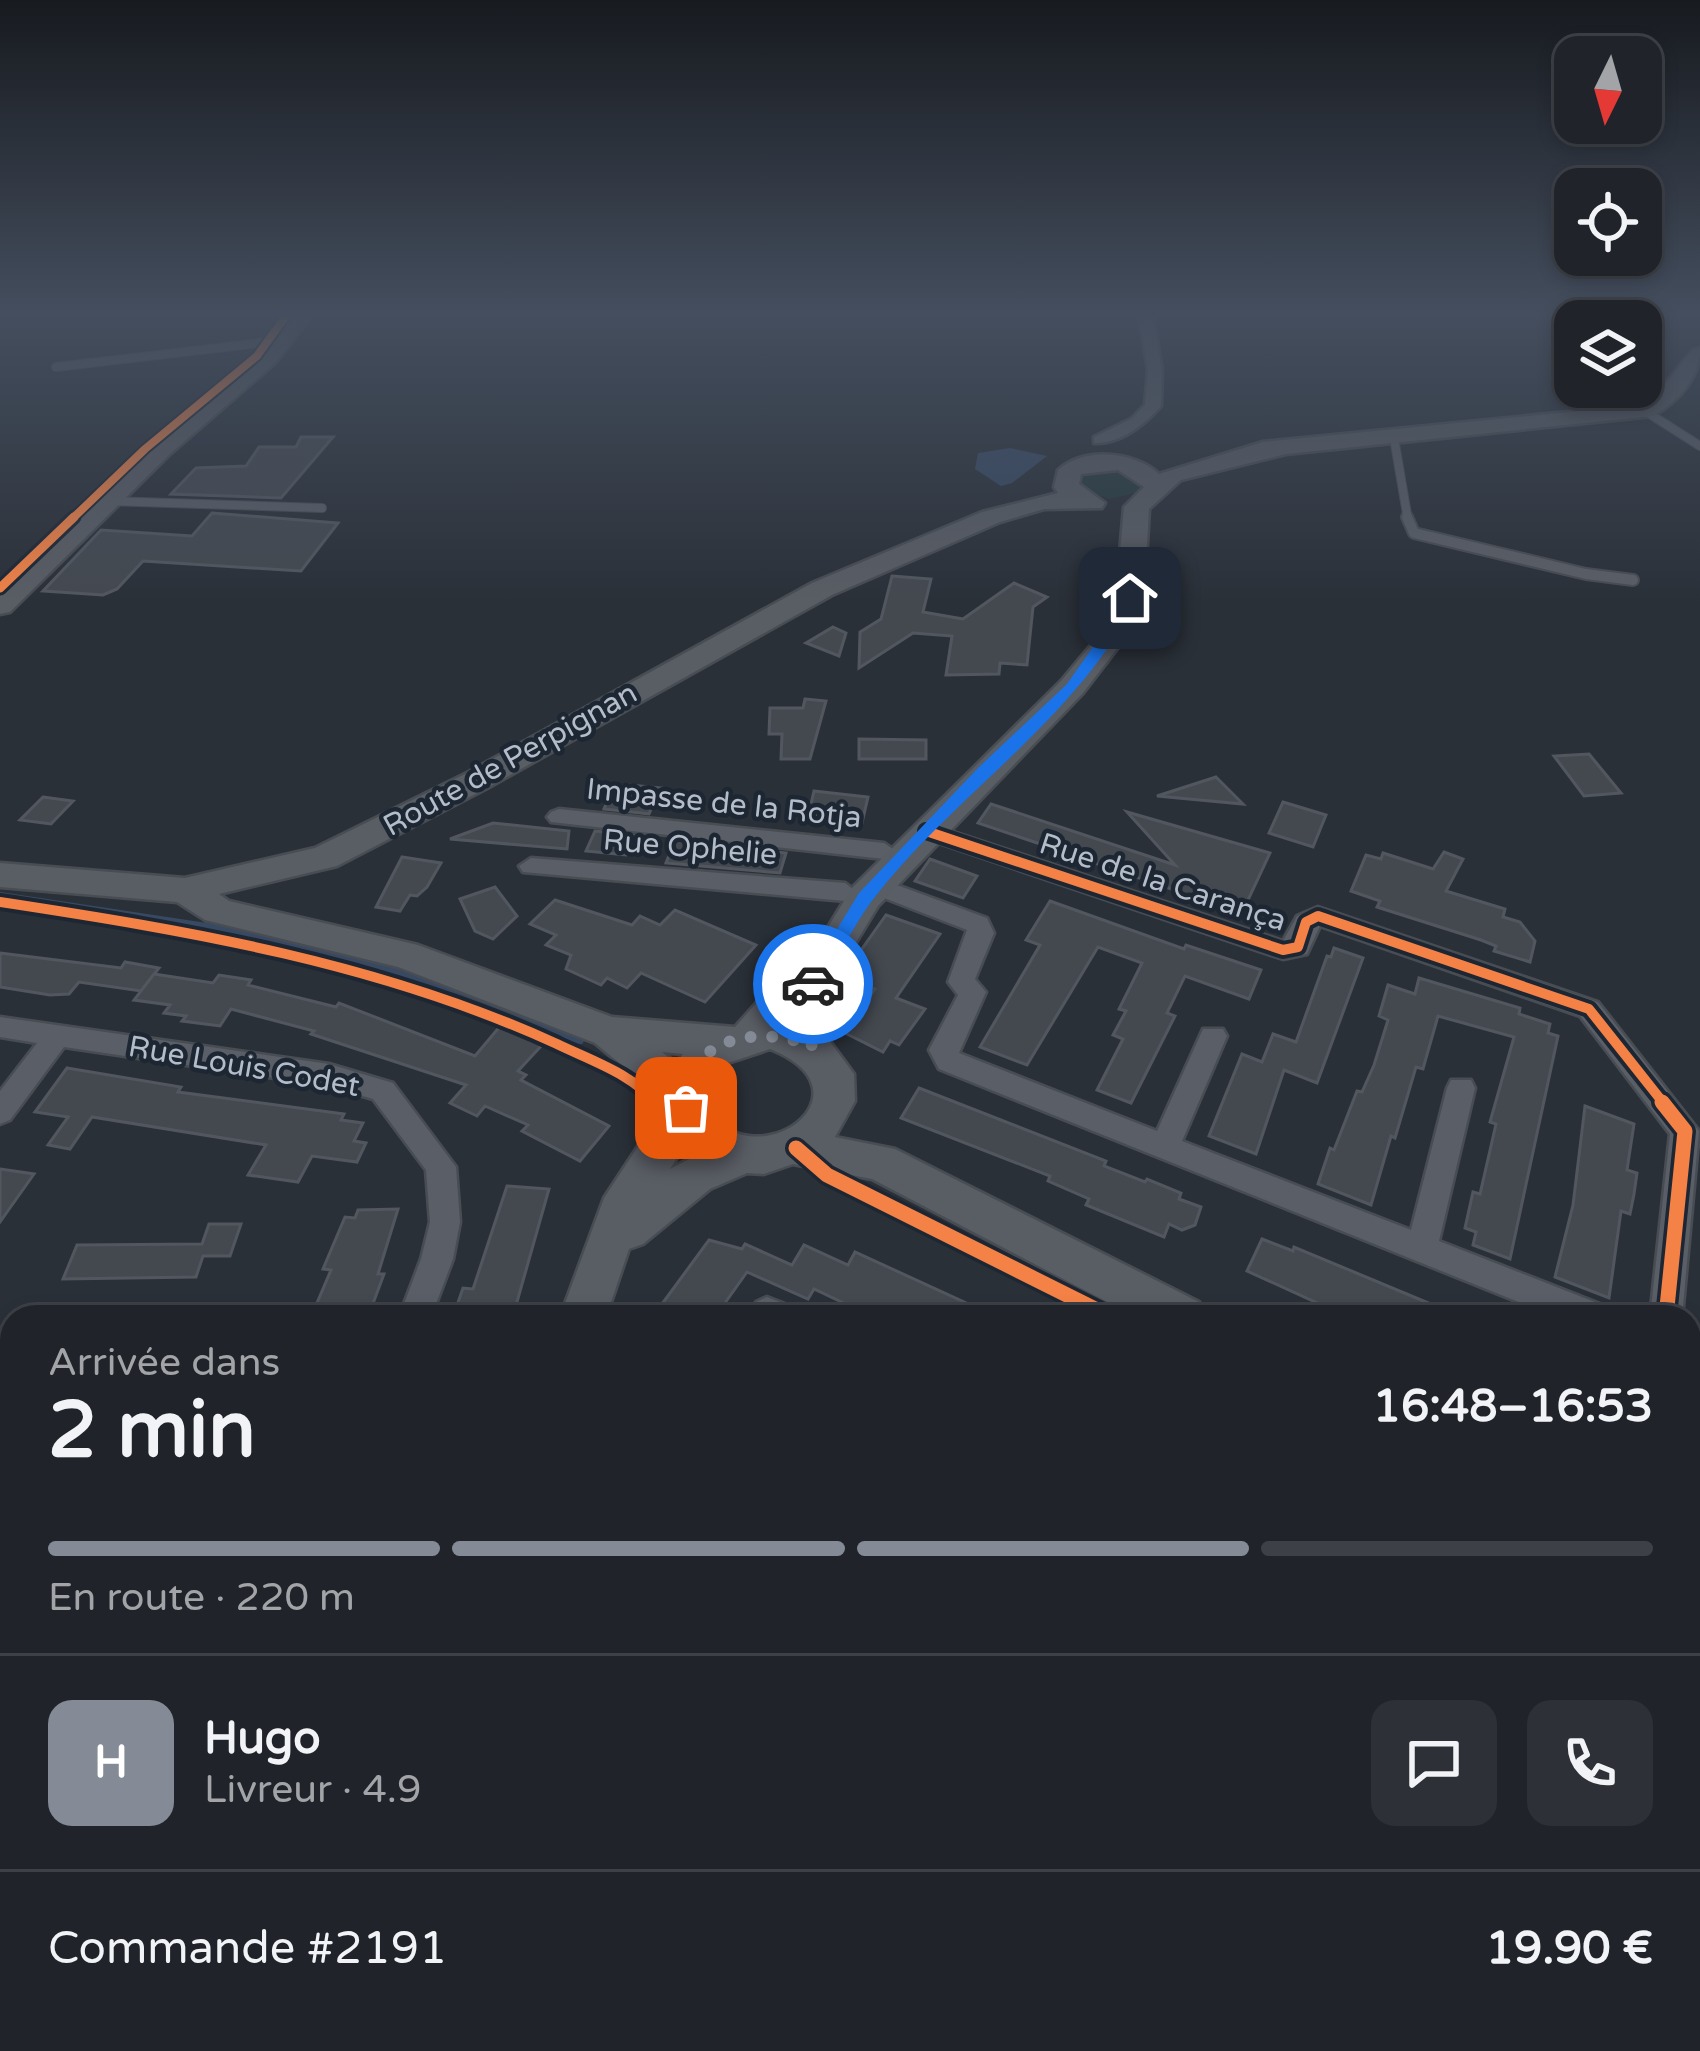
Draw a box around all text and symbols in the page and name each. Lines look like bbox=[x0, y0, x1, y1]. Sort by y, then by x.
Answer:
north arrow bbox=[1554, 36, 1662, 144]
map controls bbox=[1554, 36, 1662, 408]
button: locate bbox=[1554, 168, 1662, 276]
button: layers bbox=[1554, 300, 1662, 408]
pin bbox=[1079, 547, 1181, 649]
icon: home bbox=[1097, 565, 1163, 631]
street label: Route de Perpignan bbox=[377, 674, 644, 845]
street label: Impasse de la Rotja bbox=[585, 771, 863, 836]
street label: Rue Ophelie bbox=[601, 821, 779, 874]
street label: Rue de la Carança bbox=[1035, 825, 1291, 940]
courier bbox=[753, 924, 873, 1044]
icon: car bbox=[780, 951, 846, 1017]
street label: Rue Louis Codet bbox=[126, 1028, 362, 1105]
pin bbox=[635, 1057, 737, 1159]
icon: bag bbox=[653, 1075, 719, 1141]
text: Arrivée dans bbox=[48, 1339, 280, 1386]
text: 16:48–16:53 bbox=[1373, 1380, 1653, 1434]
text: 2 min bbox=[48, 1384, 256, 1478]
text: En route · 220 m bbox=[48, 1574, 355, 1621]
button: chat bbox=[1371, 1700, 1497, 1826]
button: phone bbox=[1527, 1700, 1653, 1826]
text: Hugo bbox=[204, 1712, 321, 1766]
text: H bbox=[94, 1736, 128, 1790]
text: Livreur · 4.9 bbox=[204, 1766, 422, 1813]
text: Commande #2191 bbox=[48, 1922, 447, 1976]
text: 19.90 € bbox=[1486, 1922, 1653, 1976]

